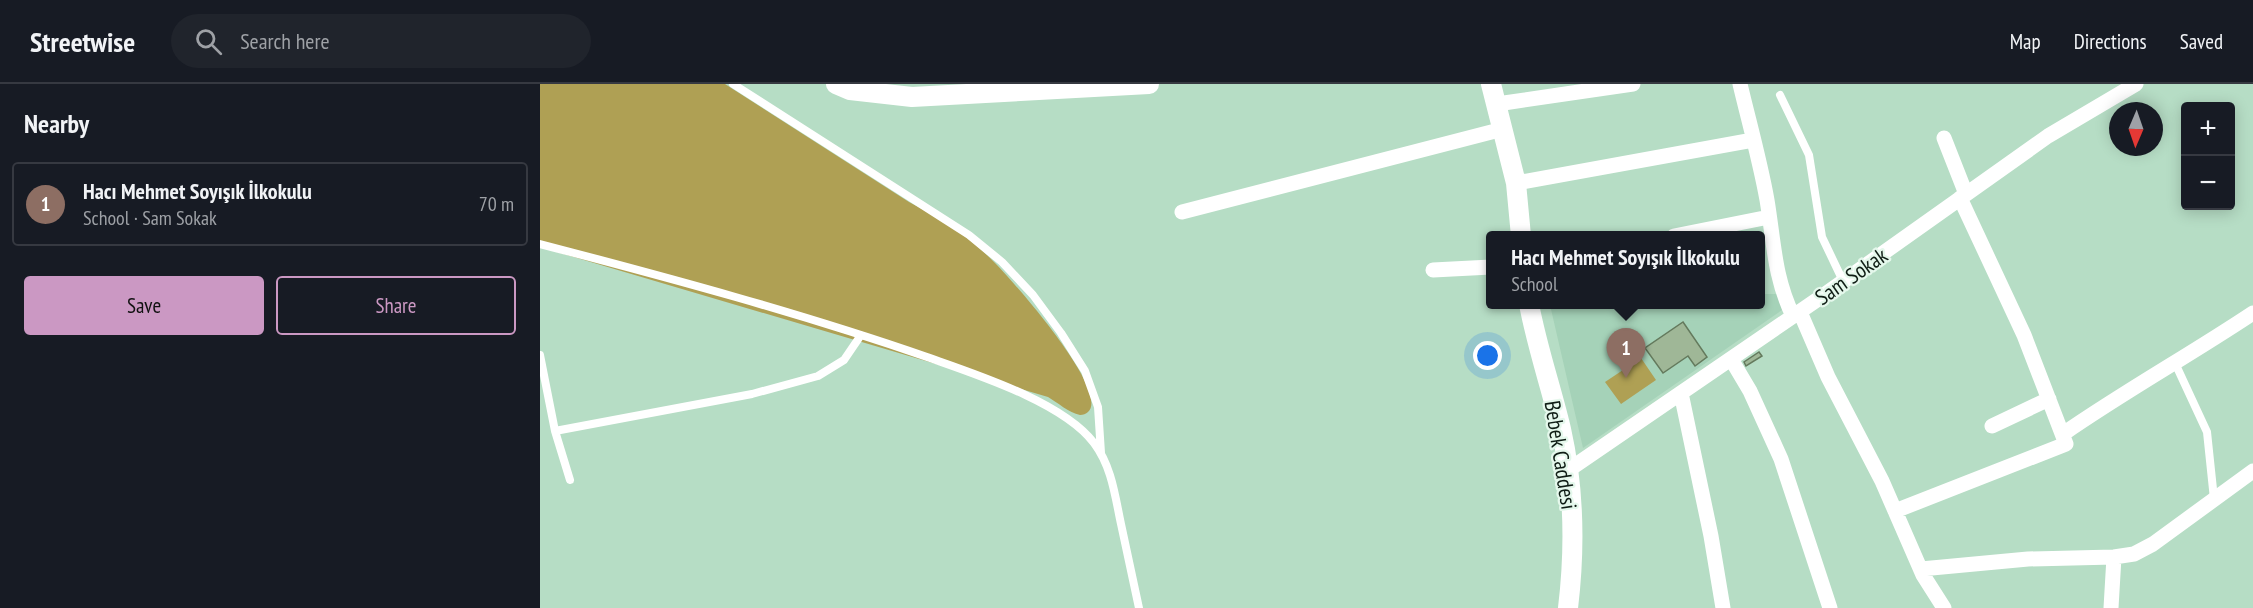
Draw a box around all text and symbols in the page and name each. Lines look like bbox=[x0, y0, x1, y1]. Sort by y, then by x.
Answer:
search box bbox=[171, 14, 591, 68]
text: Streetwise bbox=[30, 23, 135, 60]
icon: search bbox=[192, 25, 225, 58]
text: Search here bbox=[240, 27, 330, 55]
text: Map bbox=[2010, 28, 2041, 55]
text: Directions bbox=[2074, 28, 2147, 55]
text: Saved bbox=[2180, 28, 2223, 55]
north arrow bbox=[2109, 102, 2163, 156]
map controls bbox=[2181, 102, 2235, 210]
button: + bbox=[2181, 102, 2235, 156]
text: Nearby bbox=[24, 107, 89, 140]
button: − bbox=[2181, 156, 2235, 210]
text: Hacı Mehmet Soyışık İlkokulu bbox=[83, 177, 312, 205]
text: 1 bbox=[41, 191, 50, 217]
text: 70 m bbox=[479, 191, 514, 217]
text: School · Sam Sokak bbox=[83, 205, 217, 231]
popup bbox=[1486, 231, 1765, 309]
street label: Sam Sokak bbox=[1809, 241, 1893, 311]
text: Hacı Mehmet Soyışık İlkokulu bbox=[1511, 243, 1740, 271]
text: School bbox=[1511, 271, 1558, 297]
button: Save bbox=[24, 276, 264, 335]
button: Share bbox=[276, 276, 516, 335]
pin: 1 bbox=[1606, 328, 1646, 378]
your location bbox=[1473, 341, 1502, 370]
street label: Bebek Caddesi bbox=[1539, 399, 1583, 511]

